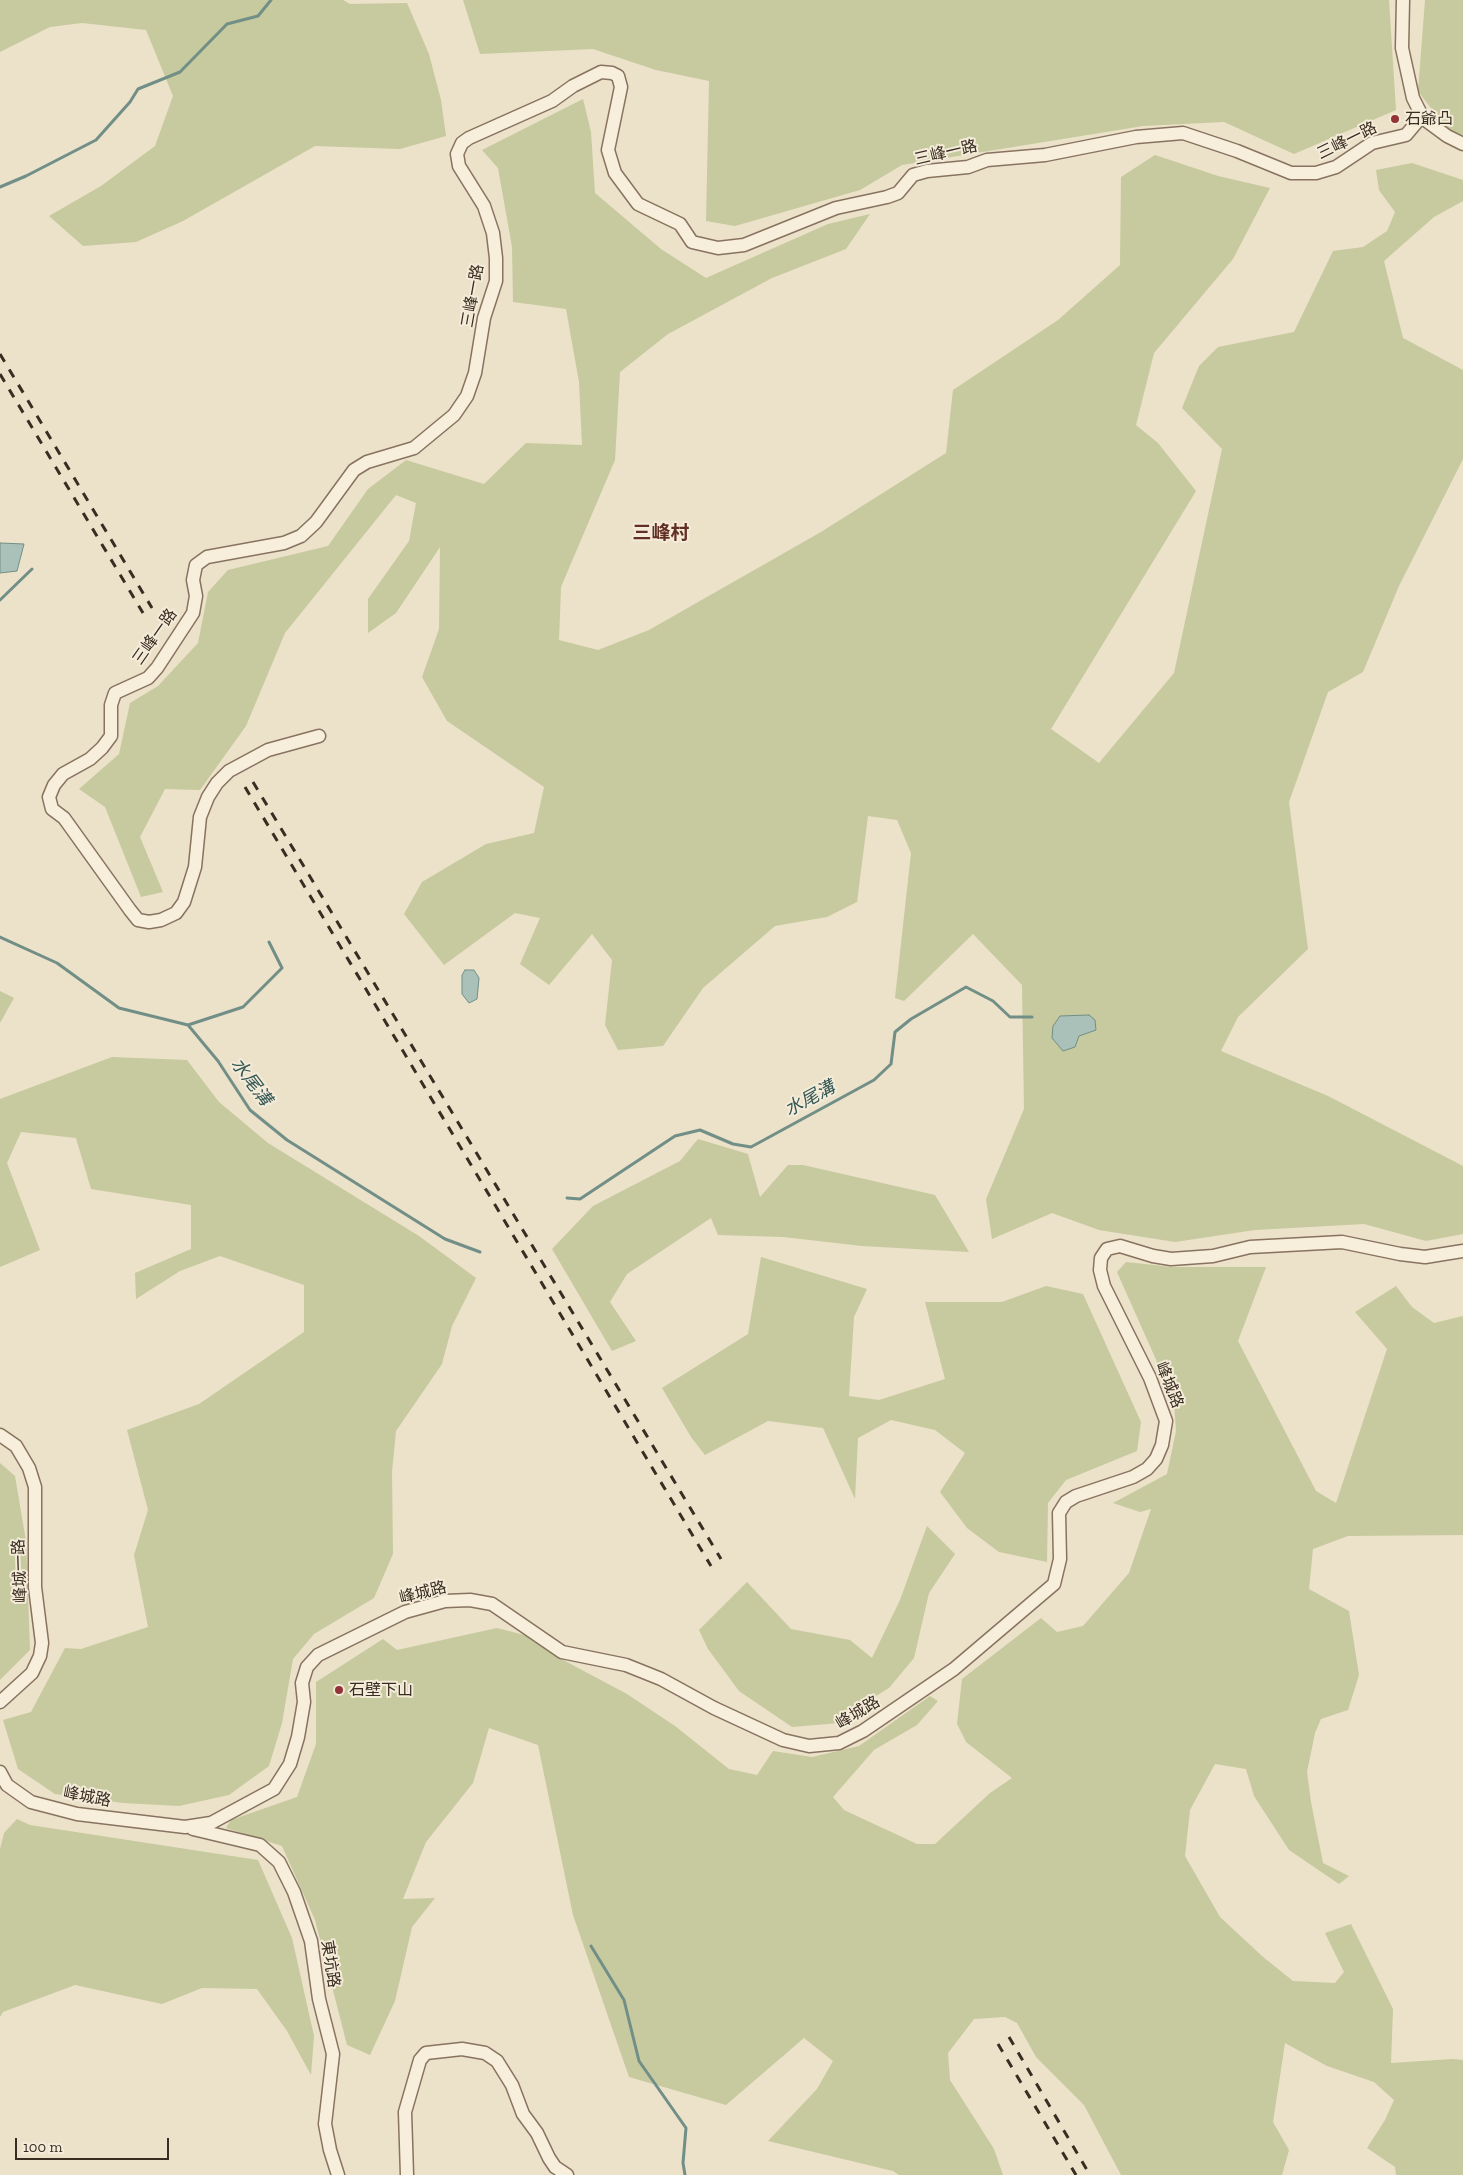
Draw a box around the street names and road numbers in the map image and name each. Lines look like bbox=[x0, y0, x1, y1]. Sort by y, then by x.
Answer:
street label: 三峰一路 bbox=[1314, 118, 1380, 164]
street label: 三峰一路 bbox=[913, 136, 979, 170]
street label: 三峰一路 bbox=[458, 263, 488, 329]
street label: 三峰一路 bbox=[129, 605, 181, 669]
street label: 峰城路 bbox=[1151, 1359, 1187, 1411]
street label: 峰城一路 bbox=[9, 1539, 31, 1603]
street label: 峰城路 bbox=[397, 1578, 449, 1608]
street label: 峰城路 bbox=[832, 1692, 884, 1734]
street label: 峰城路 bbox=[62, 1783, 112, 1811]
street label: 東坑路 bbox=[317, 1939, 343, 1989]

